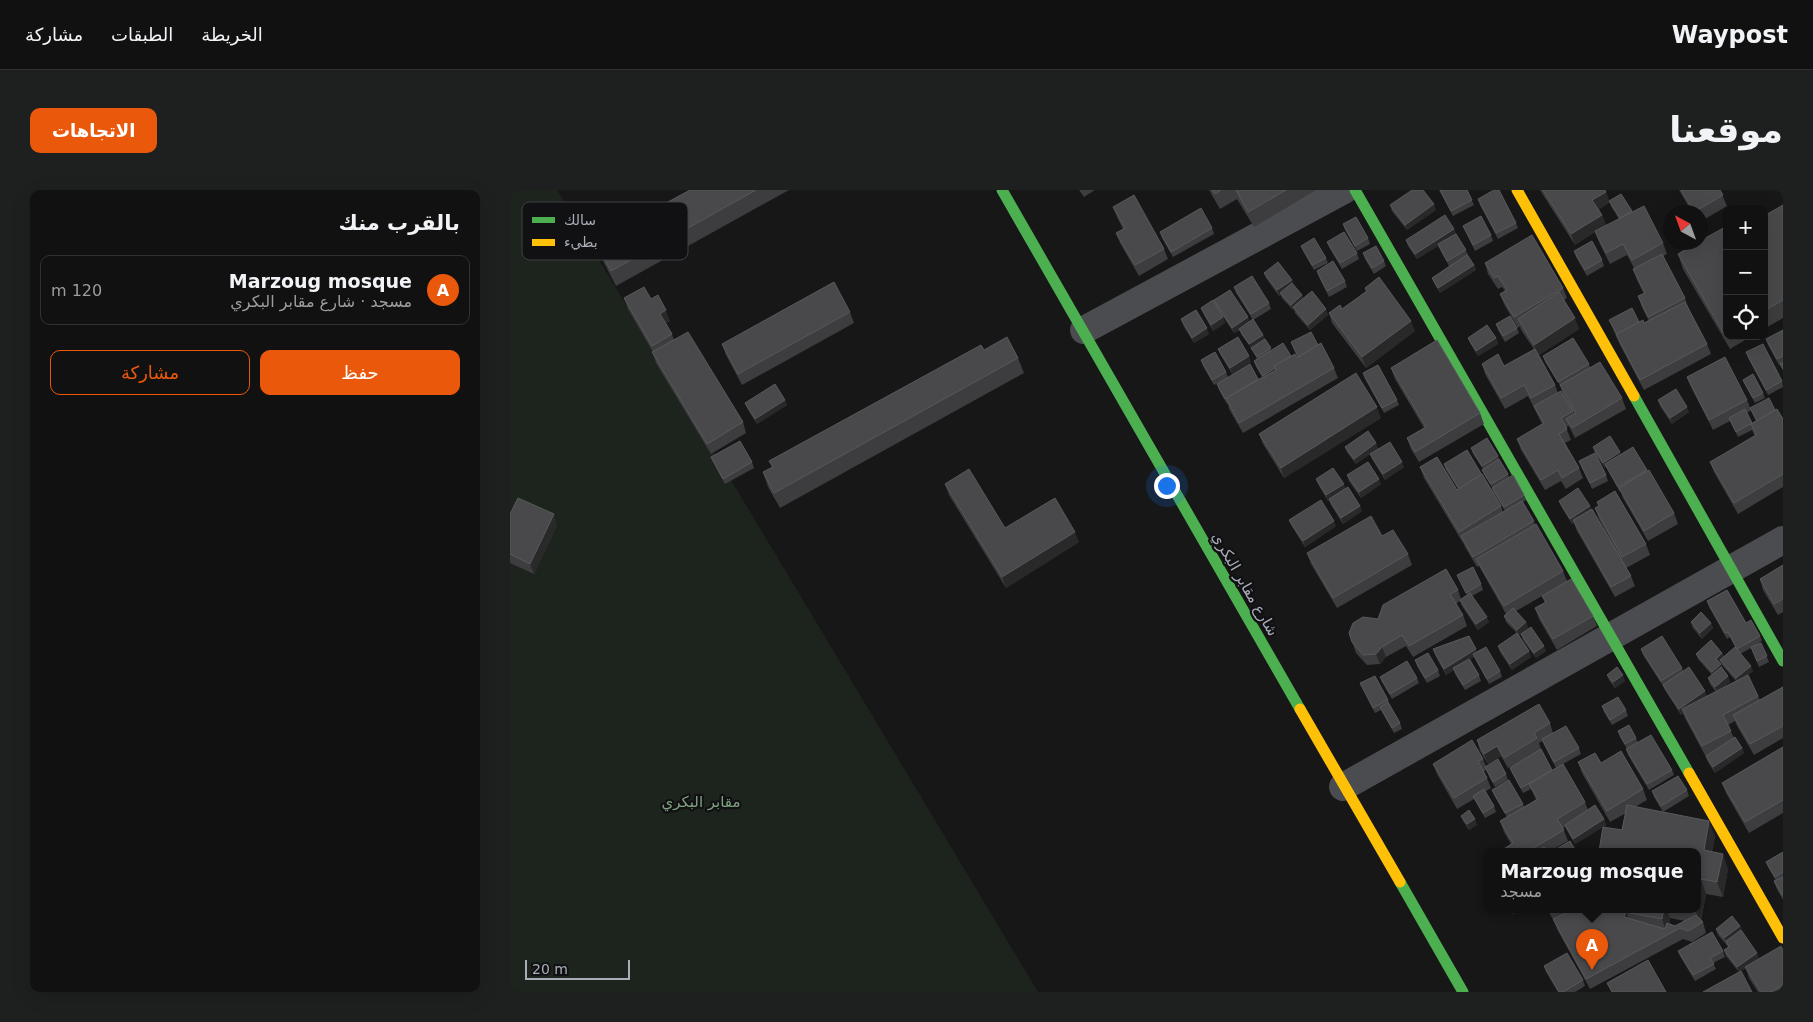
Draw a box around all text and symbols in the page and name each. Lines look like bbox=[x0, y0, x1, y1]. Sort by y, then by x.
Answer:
text: Waypost bbox=[1672, 21, 1788, 49]
text: مشاركة bbox=[25, 24, 83, 45]
text: الطبقات bbox=[111, 24, 173, 45]
text: الخريطة bbox=[201, 24, 263, 45]
button: الاتجاهات bbox=[30, 108, 157, 153]
text: موقعنا bbox=[1669, 110, 1783, 150]
legend bbox=[522, 202, 688, 260]
north arrow bbox=[1663, 205, 1708, 250]
map controls bbox=[1723, 205, 1768, 340]
button: + bbox=[1723, 205, 1768, 250]
text: بالقرب منك bbox=[339, 211, 460, 235]
text: سالك bbox=[564, 212, 596, 228]
text: بطيء bbox=[564, 234, 598, 251]
button: − bbox=[1723, 250, 1768, 295]
text: Marzoug mosque bbox=[229, 270, 412, 292]
text: 120 m bbox=[51, 281, 102, 300]
text: A bbox=[437, 281, 449, 300]
text: مسجد · شارع مقابر البكري bbox=[230, 292, 412, 311]
button: locate bbox=[1723, 295, 1768, 340]
button: مشاركة bbox=[50, 350, 250, 395]
button: حفظ bbox=[260, 350, 460, 395]
your location bbox=[1154, 473, 1180, 499]
street label: شارع مقابر البكري bbox=[1207, 529, 1282, 640]
park label: مقابر البكري bbox=[662, 793, 740, 812]
popup bbox=[1483, 848, 1701, 913]
text: Marzoug mosque bbox=[1500, 860, 1684, 882]
text: مسجد bbox=[1500, 882, 1542, 901]
pin: A bbox=[1576, 929, 1608, 970]
scale bar bbox=[525, 957, 630, 980]
text: 20 m bbox=[532, 961, 568, 977]

